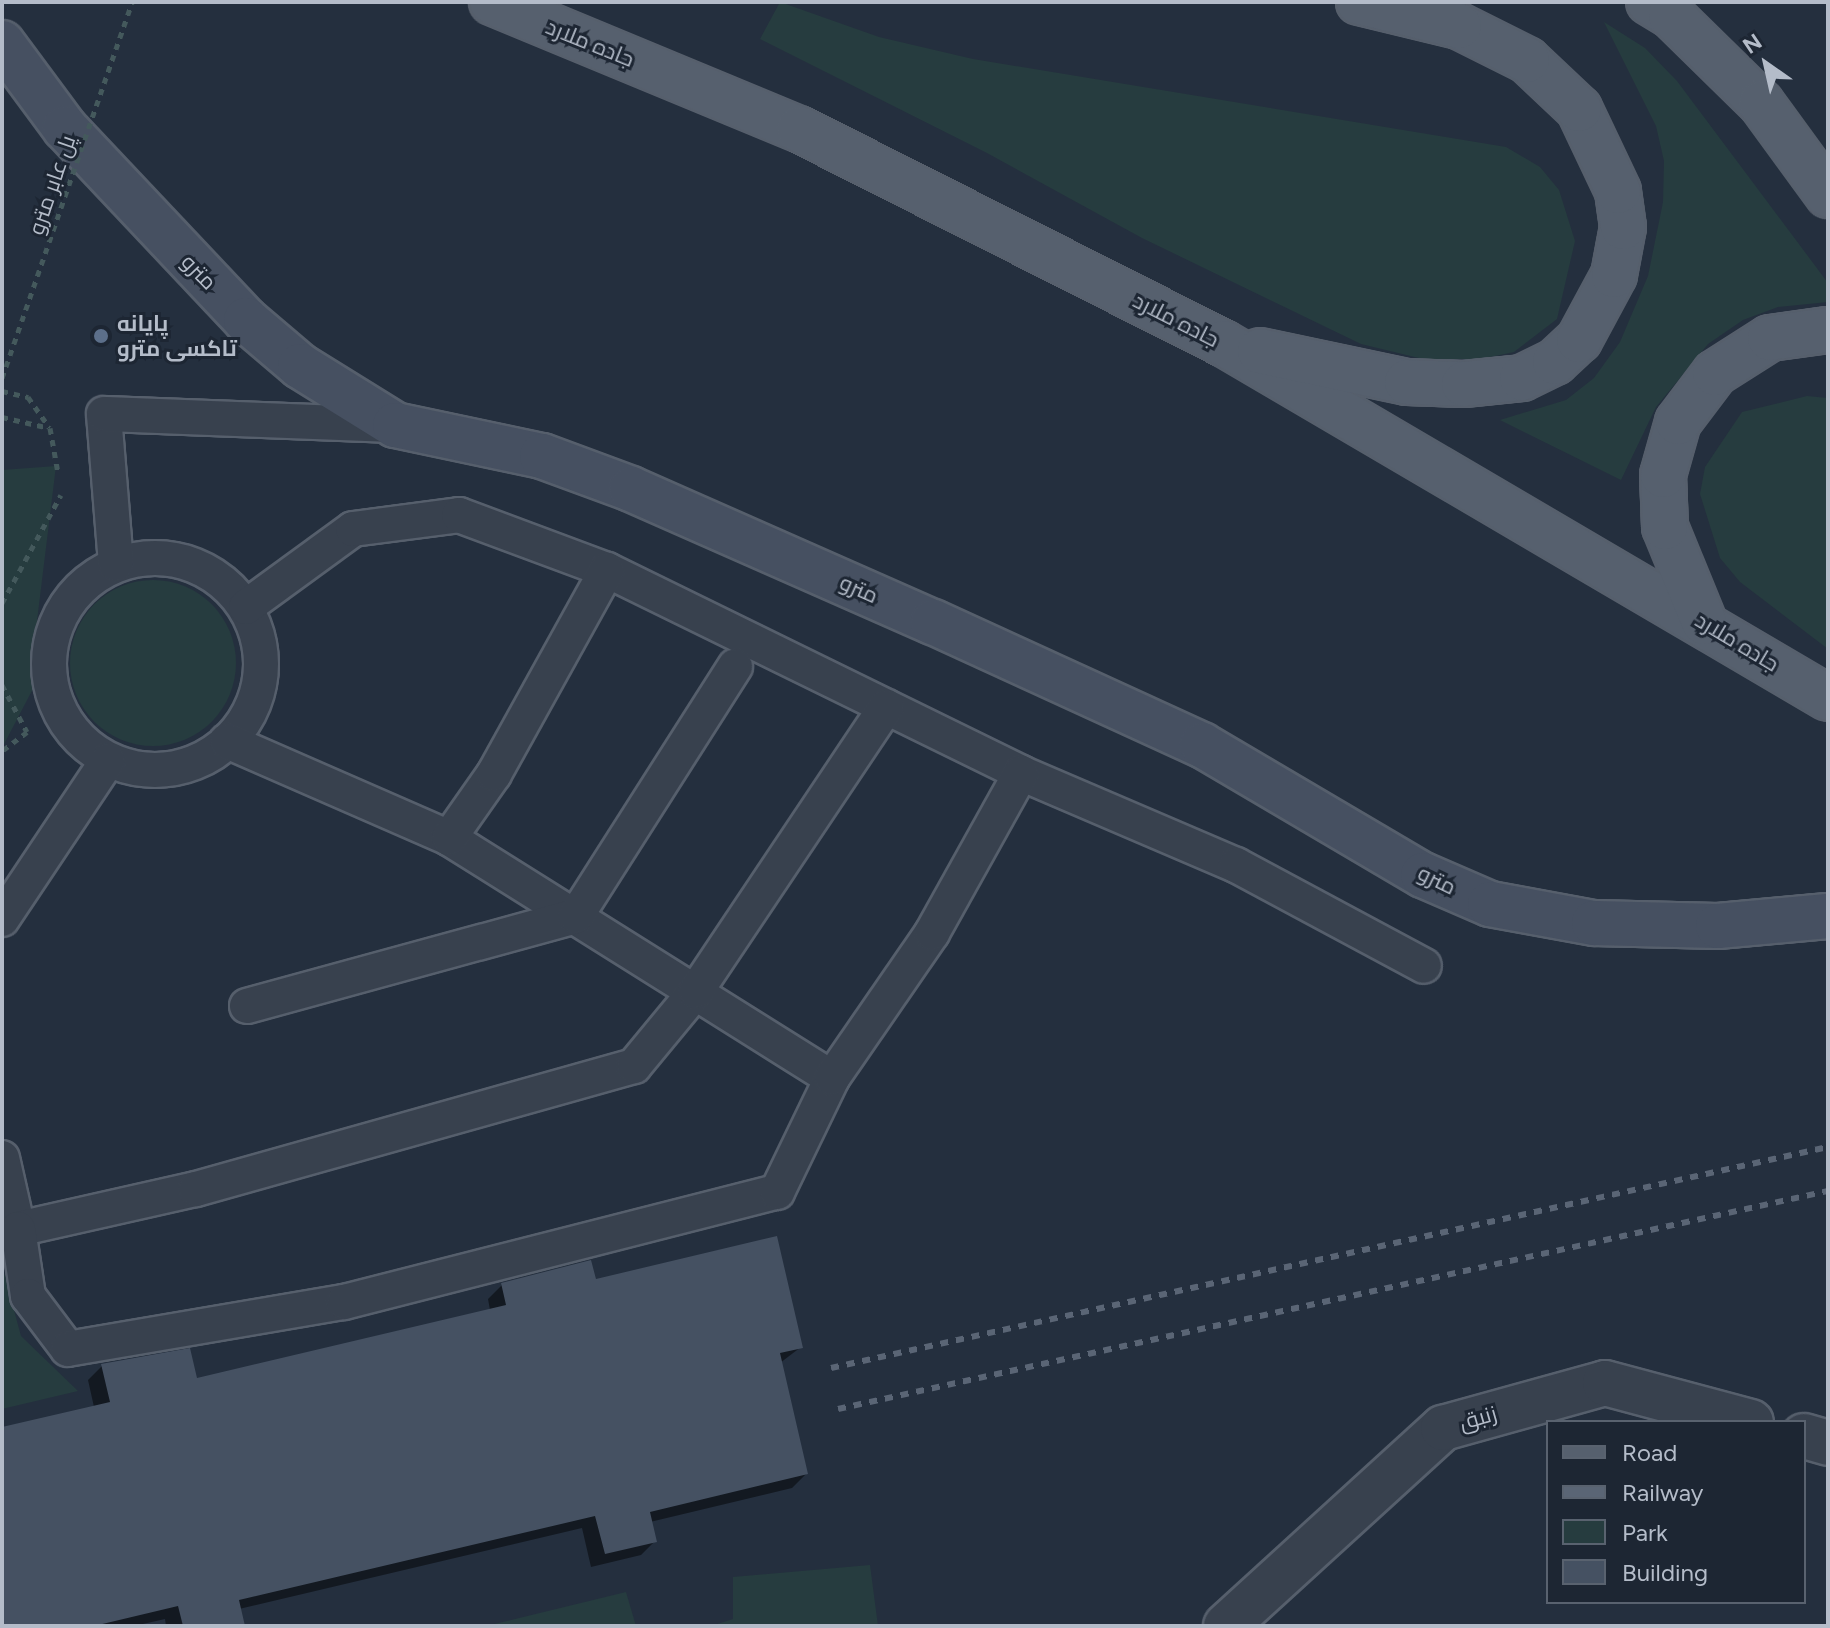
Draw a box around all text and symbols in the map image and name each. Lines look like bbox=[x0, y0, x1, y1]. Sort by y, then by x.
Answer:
street label: جاده ملارد bbox=[542, 13, 638, 73]
north arrow bbox=[1726, 24, 1806, 104]
text: N bbox=[1738, 28, 1767, 60]
street label: پل عابر مترو bbox=[23, 132, 81, 238]
street label: مترو bbox=[176, 249, 222, 295]
street label: جاده ملارد bbox=[1129, 287, 1223, 353]
place label: پایانه تاکسی مترو bbox=[117, 310, 237, 362]
marker: پایانه تاکسی مترو bbox=[92, 327, 110, 345]
street label: مترو bbox=[836, 569, 882, 609]
street label: جاده ملارد bbox=[1690, 607, 1784, 677]
street label: مترو bbox=[1414, 860, 1460, 900]
street label: زنبق bbox=[1456, 1400, 1500, 1436]
legend bbox=[1546, 1420, 1806, 1604]
text: Road bbox=[1622, 1438, 1677, 1467]
text: Railway bbox=[1622, 1478, 1703, 1507]
text: Park bbox=[1622, 1518, 1668, 1547]
text: Building bbox=[1622, 1558, 1708, 1587]

